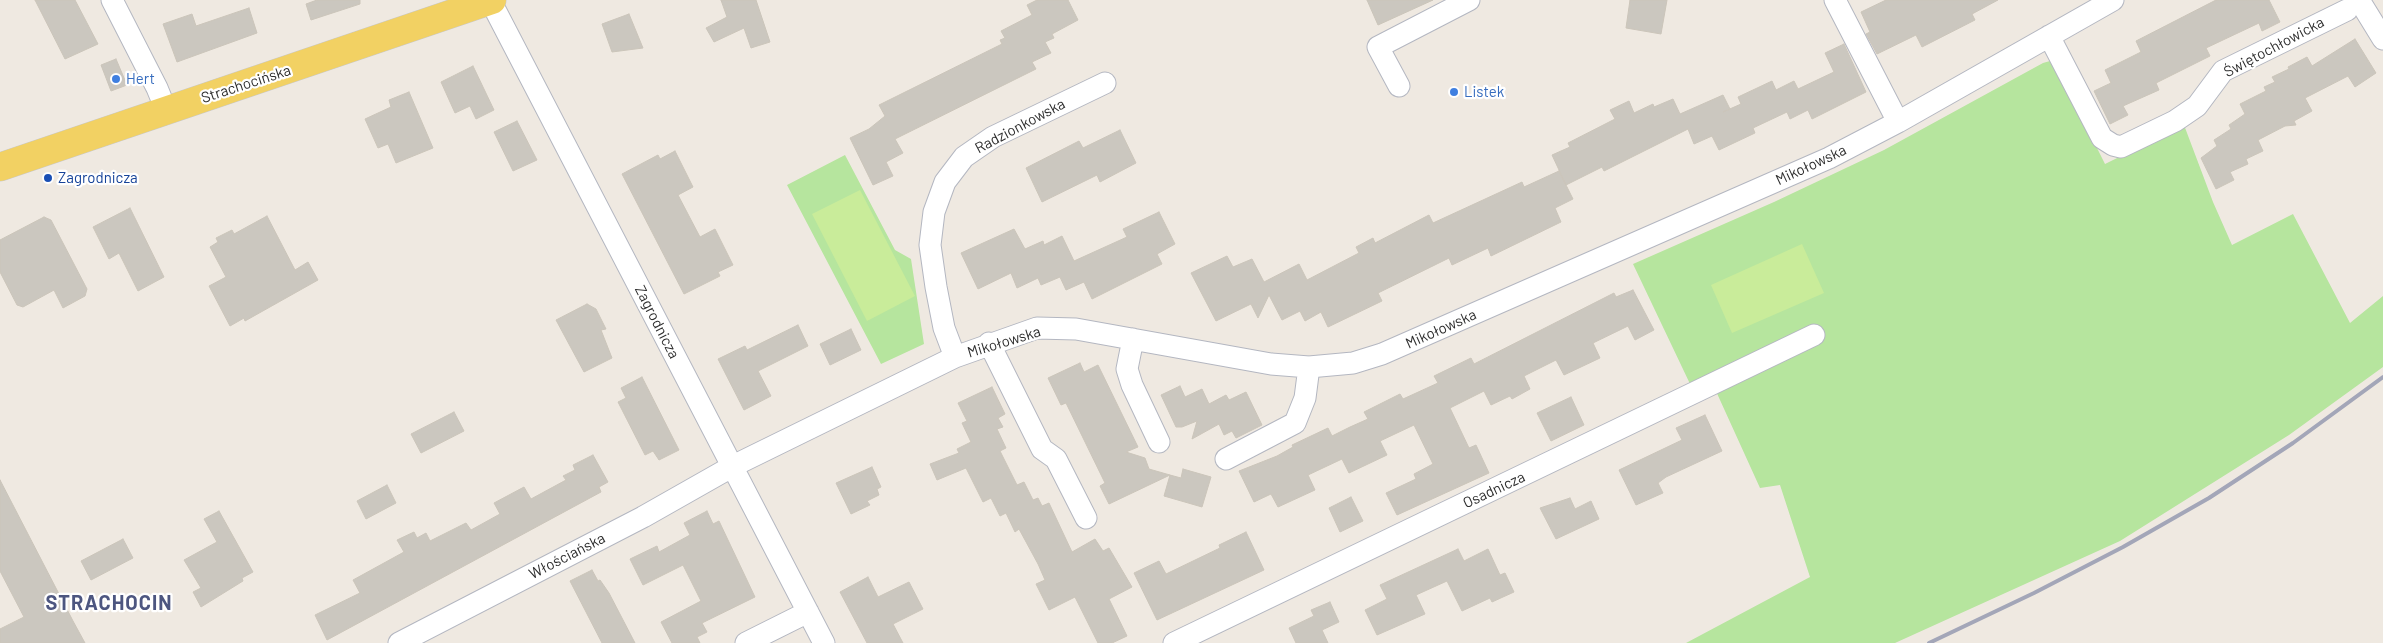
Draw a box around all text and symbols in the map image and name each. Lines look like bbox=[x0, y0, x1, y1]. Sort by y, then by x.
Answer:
street label: Świętochłowicka bbox=[2221, 13, 2327, 81]
street label: Strachocińska bbox=[199, 61, 293, 107]
place label: Hert bbox=[126, 70, 155, 88]
marker: Hert bbox=[110, 73, 122, 85]
place label: Listek bbox=[1464, 83, 1504, 101]
marker: Listek bbox=[1448, 86, 1460, 98]
street label: Radzionkowska bbox=[972, 95, 1068, 157]
street label: Mikołowska bbox=[1773, 141, 1849, 189]
place label: Zagrodnicza bbox=[58, 169, 138, 187]
marker: Zagrodnicza bbox=[42, 172, 54, 184]
street label: Zagrodnicza bbox=[631, 282, 683, 362]
street label: Mikołowska bbox=[1403, 305, 1479, 353]
street label: Mikołowska bbox=[965, 322, 1043, 362]
street label: Osadnicza bbox=[1460, 468, 1528, 512]
street label: Włościańska bbox=[526, 529, 608, 583]
district label: STRACHOCIN bbox=[44, 591, 174, 615]

